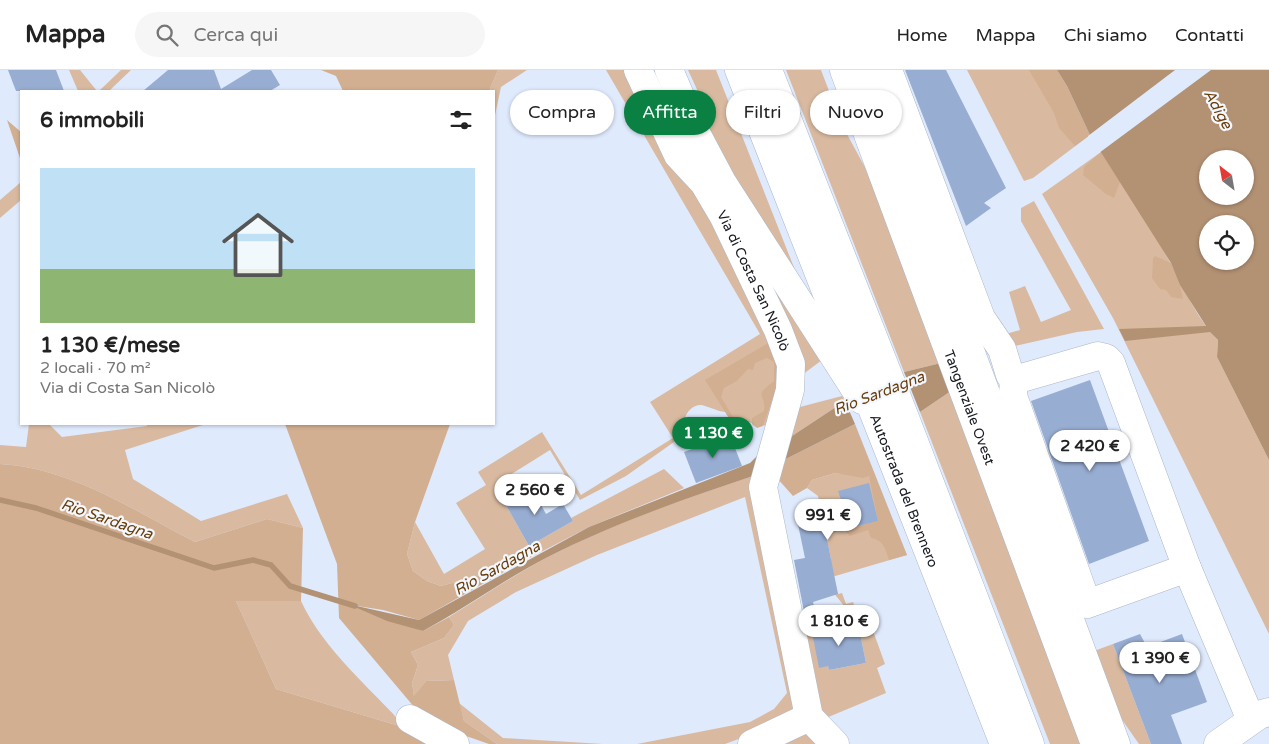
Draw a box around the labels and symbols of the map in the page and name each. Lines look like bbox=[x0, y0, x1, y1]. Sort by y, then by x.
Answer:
water label: Adige bbox=[1200, 86, 1237, 133]
north arrow bbox=[1199, 150, 1254, 205]
street label: Via di Costa San Nicolò bbox=[713, 208, 793, 354]
street label: Tangenziale Ovest bbox=[940, 348, 999, 468]
water label: Rio Sardagna bbox=[831, 367, 927, 419]
street label: Autostrada del Brennero bbox=[866, 412, 942, 570]
pin: 1 130 € bbox=[667, 416, 759, 459]
pin: 2 420 € bbox=[1044, 430, 1136, 472]
pin: 2 560 € bbox=[489, 474, 581, 516]
water label: Rio Sardagna bbox=[59, 495, 156, 543]
pin: 991 € bbox=[793, 498, 863, 541]
water label: Rio Sardagna bbox=[451, 537, 544, 599]
pin: 1 810 € bbox=[793, 604, 885, 647]
pin: 1 390 € bbox=[1114, 642, 1206, 684]

